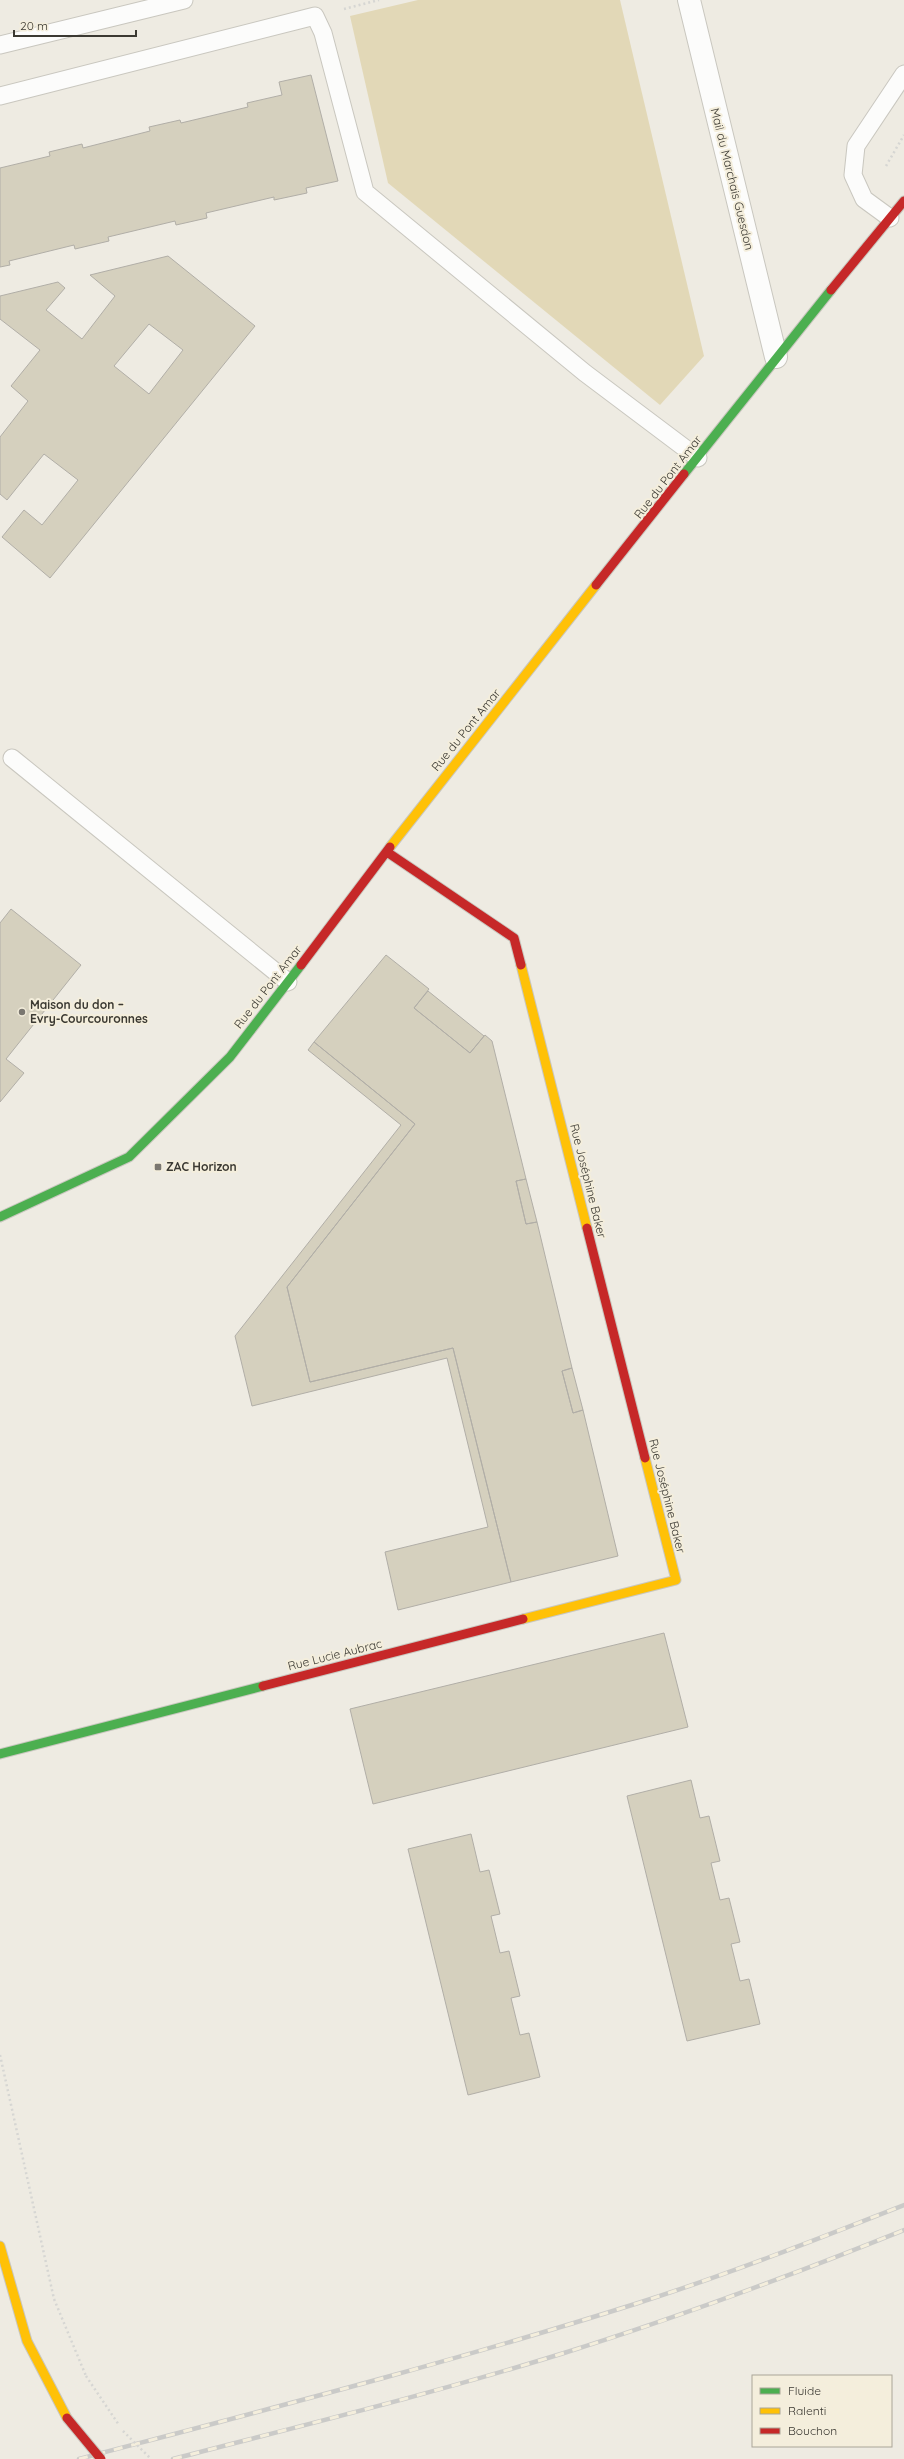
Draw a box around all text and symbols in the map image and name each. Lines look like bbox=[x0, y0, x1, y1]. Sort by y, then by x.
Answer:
scale bar bbox=[14, 12, 136, 38]
text: 20 m bbox=[20, 18, 48, 33]
street label: Mail du Marchais Guesdon bbox=[708, 106, 757, 251]
street label: Rue du Pont Amar bbox=[630, 432, 705, 521]
street label: Rue du Pont Amar bbox=[428, 685, 504, 774]
street label: Rue du Pont Amar bbox=[230, 942, 305, 1031]
place label: Maison du don – Evry-Courcouronnes bbox=[30, 997, 148, 1026]
marker: Maison du don – Evry-Courcouronnes bbox=[17, 1007, 27, 1017]
street label: Rue Joséphine Baker bbox=[567, 1122, 610, 1240]
place label: ZAC Horizon bbox=[166, 1159, 237, 1174]
marker: ZAC Horizon bbox=[153, 1162, 163, 1172]
street label: Rue Joséphine Baker bbox=[646, 1437, 689, 1555]
street label: Rue Lucie Aubrac bbox=[286, 1636, 384, 1673]
legend bbox=[752, 2375, 892, 2447]
text: Fluide bbox=[788, 2383, 821, 2398]
text: Ralenti bbox=[788, 2403, 826, 2418]
text: Bouchon bbox=[788, 2423, 837, 2438]

